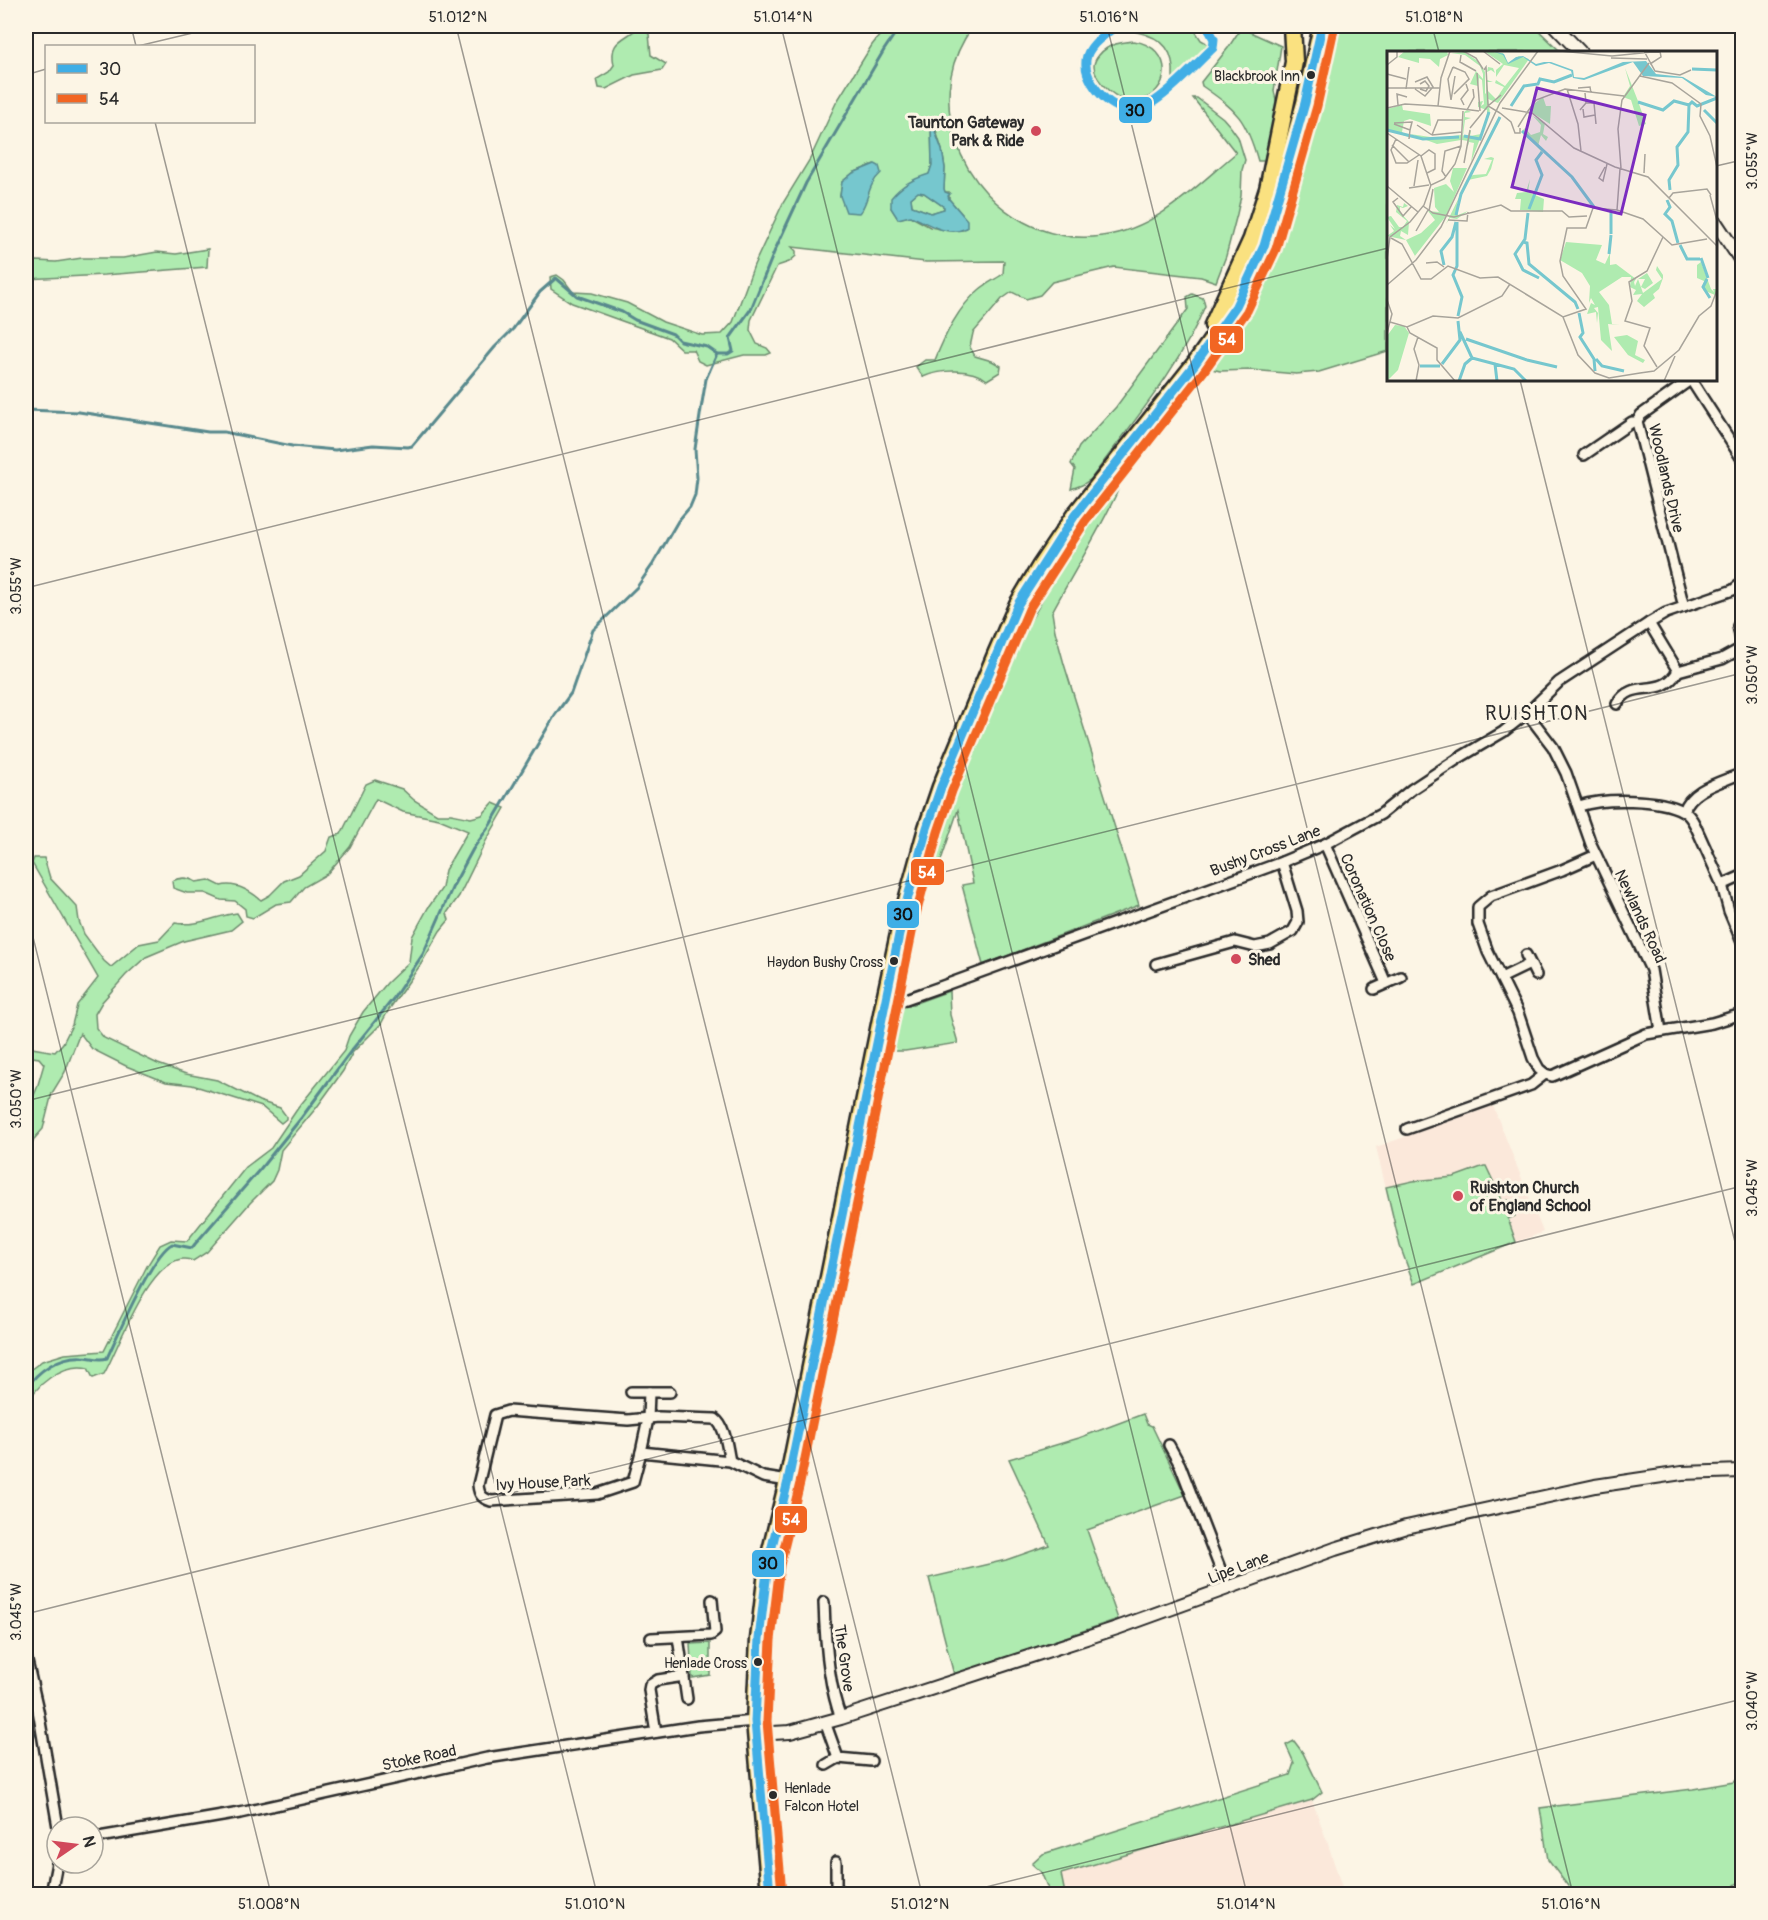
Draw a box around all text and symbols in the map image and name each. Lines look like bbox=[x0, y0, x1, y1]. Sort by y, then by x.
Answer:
text: 51.012°N bbox=[429, 8, 487, 27]
text: 51.014°N bbox=[754, 8, 812, 27]
text: 51.016°N bbox=[1080, 8, 1138, 27]
text: 51.018°N bbox=[1405, 8, 1463, 27]
legend bbox=[45, 45, 255, 123]
inset map bbox=[1387, 51, 1717, 381]
text: 30 bbox=[99, 58, 121, 81]
place label: Blackbrook Inn bbox=[1214, 68, 1300, 85]
marker: Blackbrook Inn bbox=[1305, 69, 1317, 81]
text: 54 bbox=[99, 88, 120, 111]
line badge: 30 bbox=[1118, 96, 1153, 124]
text: 30 bbox=[1125, 101, 1145, 121]
place label: Taunton Gateway Park & Ride bbox=[907, 113, 1025, 151]
marker: Taunton Gateway Park & Ride bbox=[1029, 124, 1043, 138]
text: 3.055°W bbox=[1743, 132, 1762, 190]
line badge: 54 bbox=[1209, 325, 1244, 354]
text: 54 bbox=[1218, 330, 1237, 350]
street label: Woodlands Drive bbox=[1644, 422, 1688, 535]
text: 3.055°W bbox=[7, 557, 26, 615]
text: 3.050°W bbox=[1743, 645, 1762, 705]
district label: RUISHTON bbox=[1485, 701, 1589, 726]
street label: Bushy Cross Lane bbox=[1207, 821, 1323, 881]
street label: Coronation Close bbox=[1335, 850, 1401, 965]
line badge: 54 bbox=[910, 858, 945, 886]
text: 54 bbox=[918, 863, 937, 883]
street label: Newlands Road bbox=[1610, 866, 1670, 966]
line badge: 30 bbox=[886, 900, 920, 929]
text: 30 bbox=[893, 905, 913, 925]
place label: Shed bbox=[1248, 950, 1281, 970]
marker: Shed bbox=[1229, 952, 1243, 966]
place label: Haydon Bushy Cross bbox=[767, 954, 884, 971]
marker: Haydon Bushy Cross bbox=[888, 955, 900, 967]
text: 3.050°W bbox=[7, 1069, 26, 1129]
text: 3.045°W bbox=[1743, 1159, 1762, 1217]
place label: Ruishton Church of England School bbox=[1469, 1178, 1591, 1216]
marker: Ruishton Church of England School bbox=[1451, 1189, 1465, 1203]
street label: Ivy House Park bbox=[495, 1471, 591, 1495]
line badge: 54 bbox=[774, 1505, 808, 1534]
text: 54 bbox=[782, 1510, 801, 1530]
street label: Lipe Lane bbox=[1205, 1547, 1272, 1589]
line badge: 30 bbox=[751, 1549, 785, 1578]
text: 30 bbox=[758, 1554, 778, 1574]
text: 3.045°W bbox=[7, 1583, 26, 1641]
street label: The Grove bbox=[829, 1623, 859, 1693]
place label: Henlade Cross bbox=[664, 1655, 748, 1672]
marker: Henlade Cross bbox=[752, 1656, 764, 1668]
text: 3.040°W bbox=[1743, 1671, 1762, 1731]
street label: Stoke Road bbox=[380, 1740, 458, 1776]
place label: Henlade Falcon Hotel bbox=[784, 1780, 859, 1815]
marker: Henlade Falcon Hotel bbox=[767, 1789, 779, 1801]
north arrow bbox=[45, 1815, 105, 1875]
text: N bbox=[78, 1834, 100, 1849]
text: 51.008°N bbox=[238, 1895, 300, 1914]
text: 51.010°N bbox=[565, 1895, 625, 1914]
text: 51.012°N bbox=[891, 1895, 949, 1914]
text: 51.014°N bbox=[1217, 1895, 1275, 1914]
text: 51.016°N bbox=[1542, 1895, 1600, 1914]

